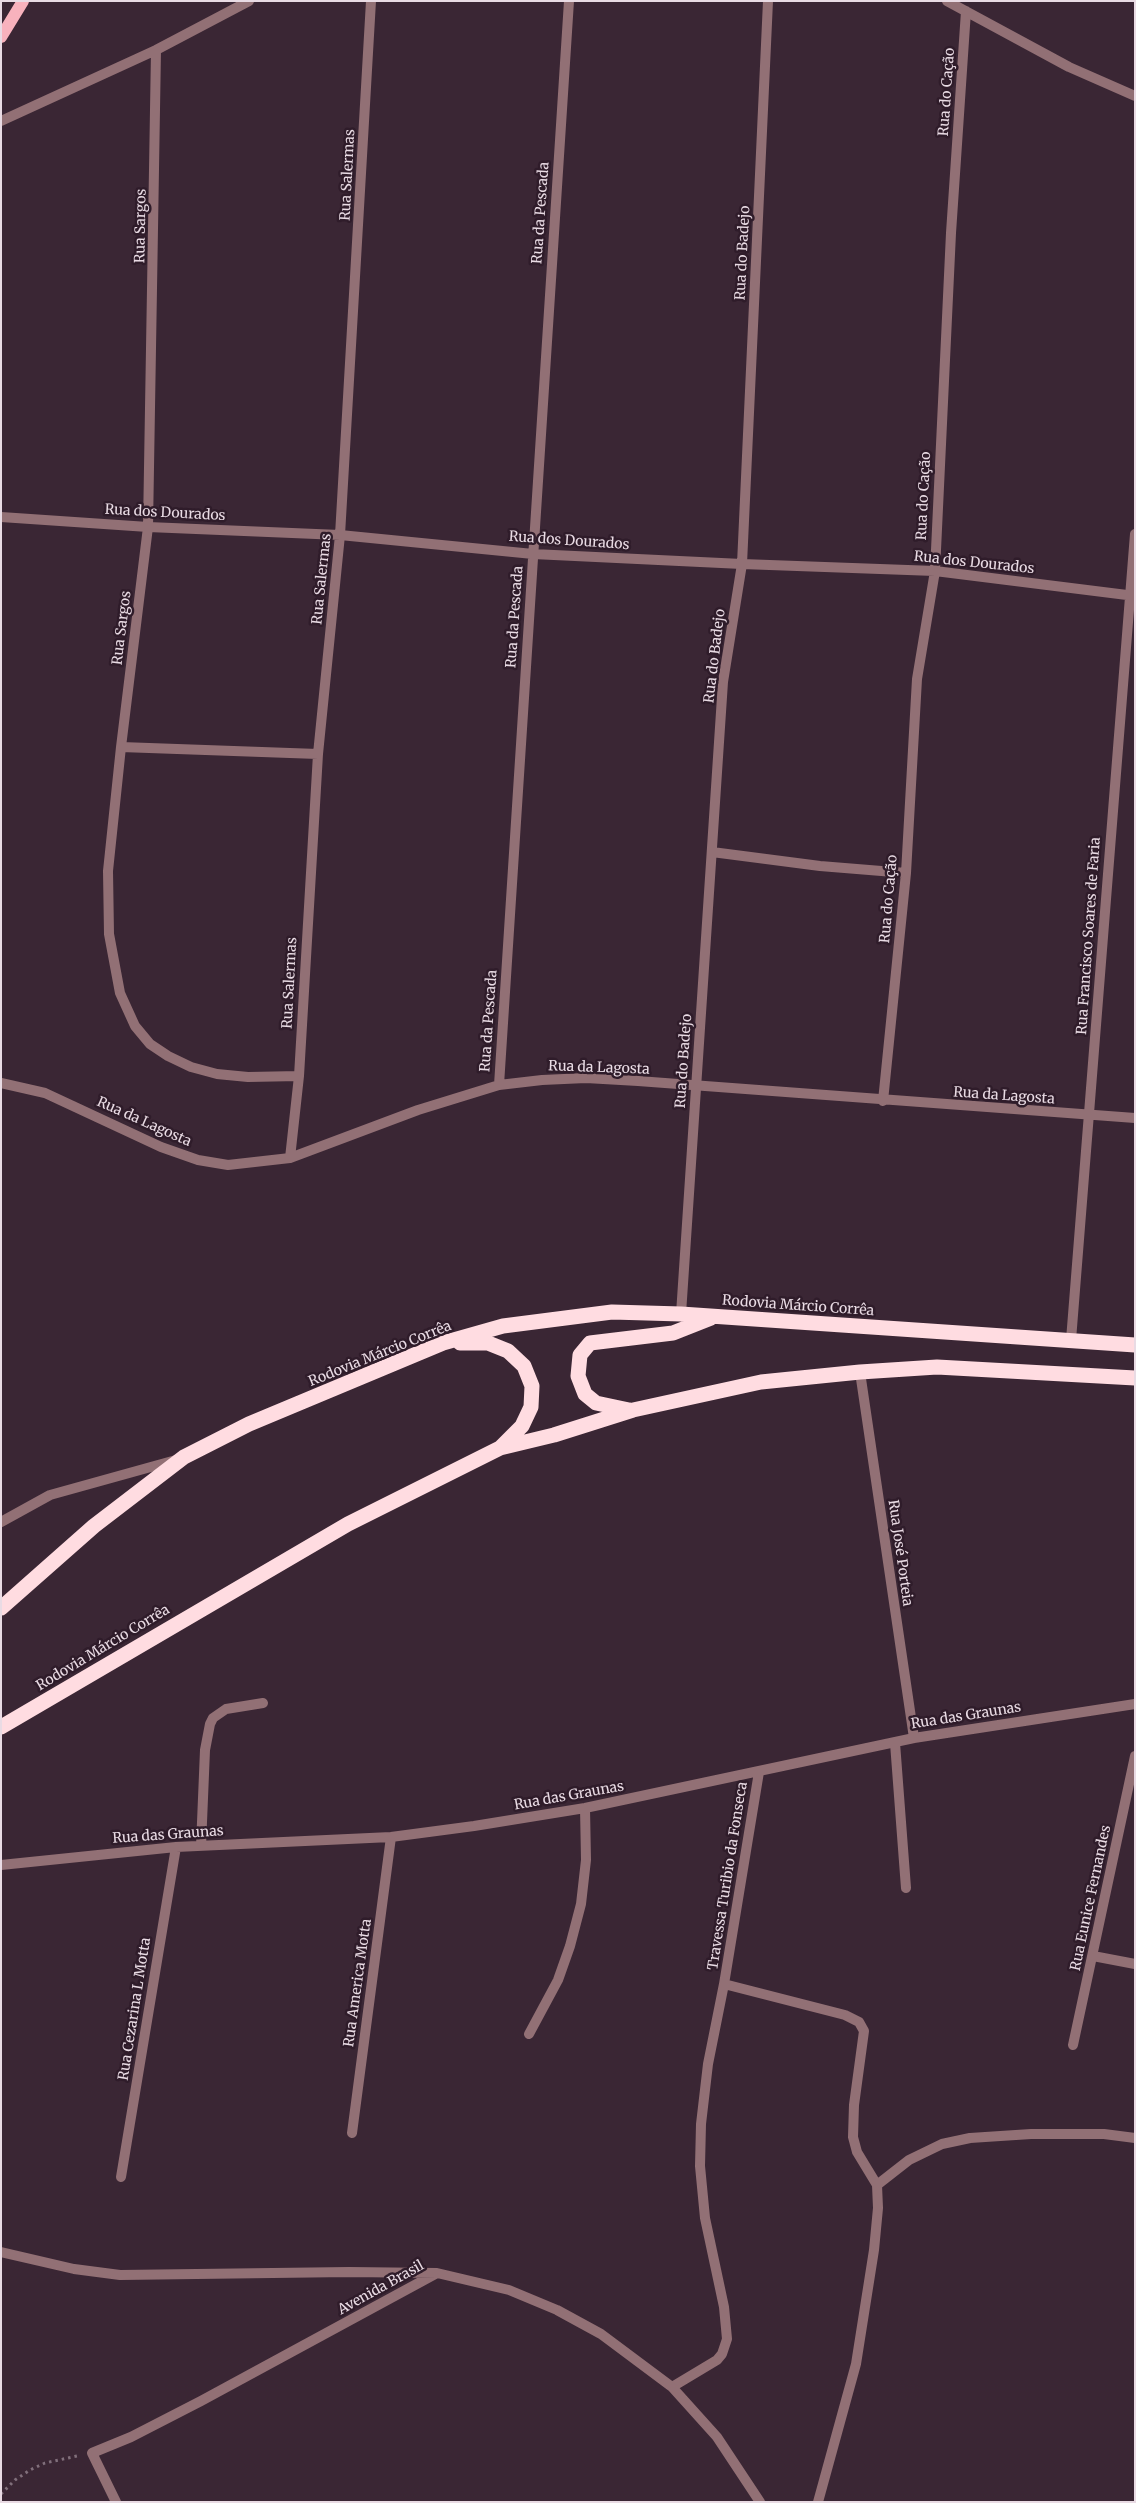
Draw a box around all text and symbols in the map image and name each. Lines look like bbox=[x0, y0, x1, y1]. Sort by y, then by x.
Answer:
street label: Rua do Cação bbox=[936, 47, 958, 137]
street label: Rua Salermas bbox=[337, 129, 359, 221]
street label: Rua da Pescada bbox=[529, 161, 553, 265]
street label: Rua Sargos bbox=[132, 189, 150, 263]
street label: Rua do Badejo bbox=[732, 205, 754, 301]
street label: Rua do Cação bbox=[913, 451, 935, 541]
street label: Rua dos Dourados bbox=[104, 501, 226, 525]
street label: Rua dos Dourados bbox=[508, 528, 630, 554]
street label: Rua Salermas bbox=[309, 533, 335, 625]
street label: Rua dos Dourados bbox=[913, 548, 1035, 578]
street label: Rua da Pescada bbox=[503, 565, 527, 669]
street label: Rua Sargos bbox=[109, 590, 135, 666]
street label: Rua do Badejo bbox=[701, 608, 729, 704]
street label: Rua Francisco Soares de Faria bbox=[1074, 837, 1104, 1035]
street label: Rua do Cação bbox=[877, 854, 901, 944]
street label: Rua Salermas bbox=[279, 937, 301, 1029]
street label: Rua da Pescada bbox=[477, 969, 501, 1073]
street label: Rua do Badejo bbox=[672, 1013, 696, 1109]
street label: Rua da Lagosta bbox=[548, 1058, 650, 1078]
street label: Rua da Lagosta bbox=[953, 1084, 1055, 1108]
street label: Rua da Lagosta bbox=[94, 1094, 194, 1150]
street label: Rodovia Márcio Corrêa bbox=[721, 1292, 875, 1320]
street label: Rodovia Márcio Corrêa bbox=[306, 1318, 454, 1390]
street label: Rua José Porteia bbox=[884, 1499, 916, 1607]
street label: Rodovia Márcio Corrêa bbox=[33, 1602, 173, 1694]
street label: Rua das Graunas bbox=[910, 1699, 1022, 1733]
street label: Rua das Graunas bbox=[513, 1778, 625, 1814]
street label: Travessa Turibio da Fonseca bbox=[705, 1781, 751, 1971]
street label: Rua das Graunas bbox=[112, 1823, 224, 1847]
street label: Rua Eunice Fernandes bbox=[1067, 1824, 1115, 1972]
street label: Rua America Motta bbox=[341, 1918, 375, 2048]
street label: Rua Cezarina L Motta bbox=[115, 1936, 155, 2082]
street label: Avenida Brasil bbox=[335, 2257, 427, 2319]

